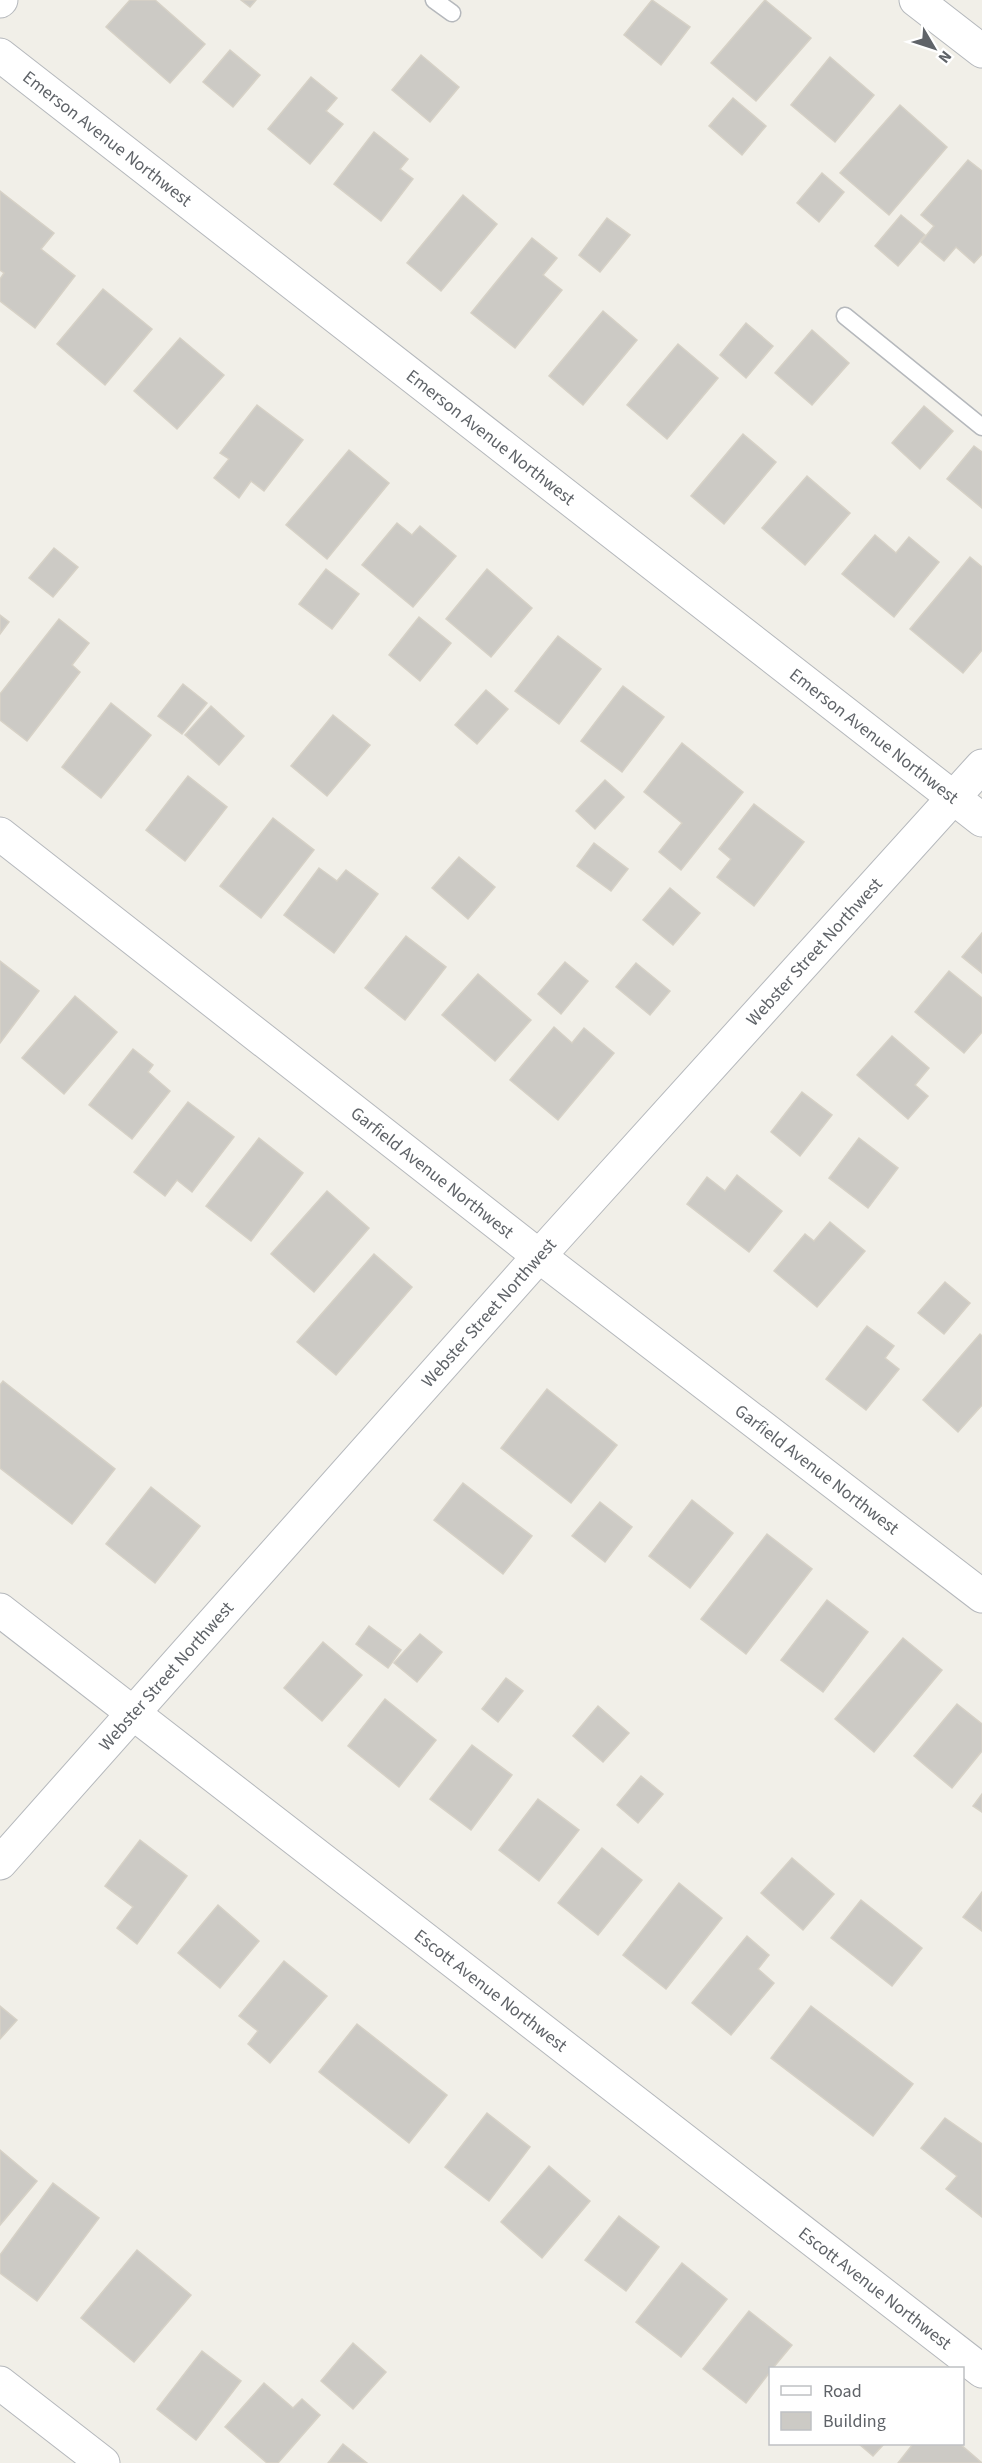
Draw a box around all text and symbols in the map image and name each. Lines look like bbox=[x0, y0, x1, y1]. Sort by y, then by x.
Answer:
north arrow bbox=[904, 18, 964, 78]
text: N bbox=[933, 46, 957, 68]
street label: Emerson Avenue Northwest bbox=[17, 65, 197, 213]
street label: Emerson Avenue Northwest bbox=[401, 364, 580, 511]
street label: Emerson Avenue Northwest bbox=[784, 662, 964, 810]
street label: Webster Street Northwest bbox=[741, 872, 888, 1032]
street label: Garfield Avenue Northwest bbox=[345, 1101, 519, 1245]
street label: Webster Street Northwest bbox=[416, 1233, 562, 1393]
street label: Garfield Avenue Northwest bbox=[729, 1399, 904, 1541]
street label: Webster Street Northwest bbox=[93, 1596, 240, 1757]
street label: Escott Avenue Northwest bbox=[409, 1923, 572, 2058]
street label: Escott Avenue Northwest bbox=[793, 2221, 956, 2356]
legend bbox=[769, 2367, 964, 2445]
text: Road bbox=[823, 2379, 862, 2404]
text: Building bbox=[823, 2409, 886, 2434]

